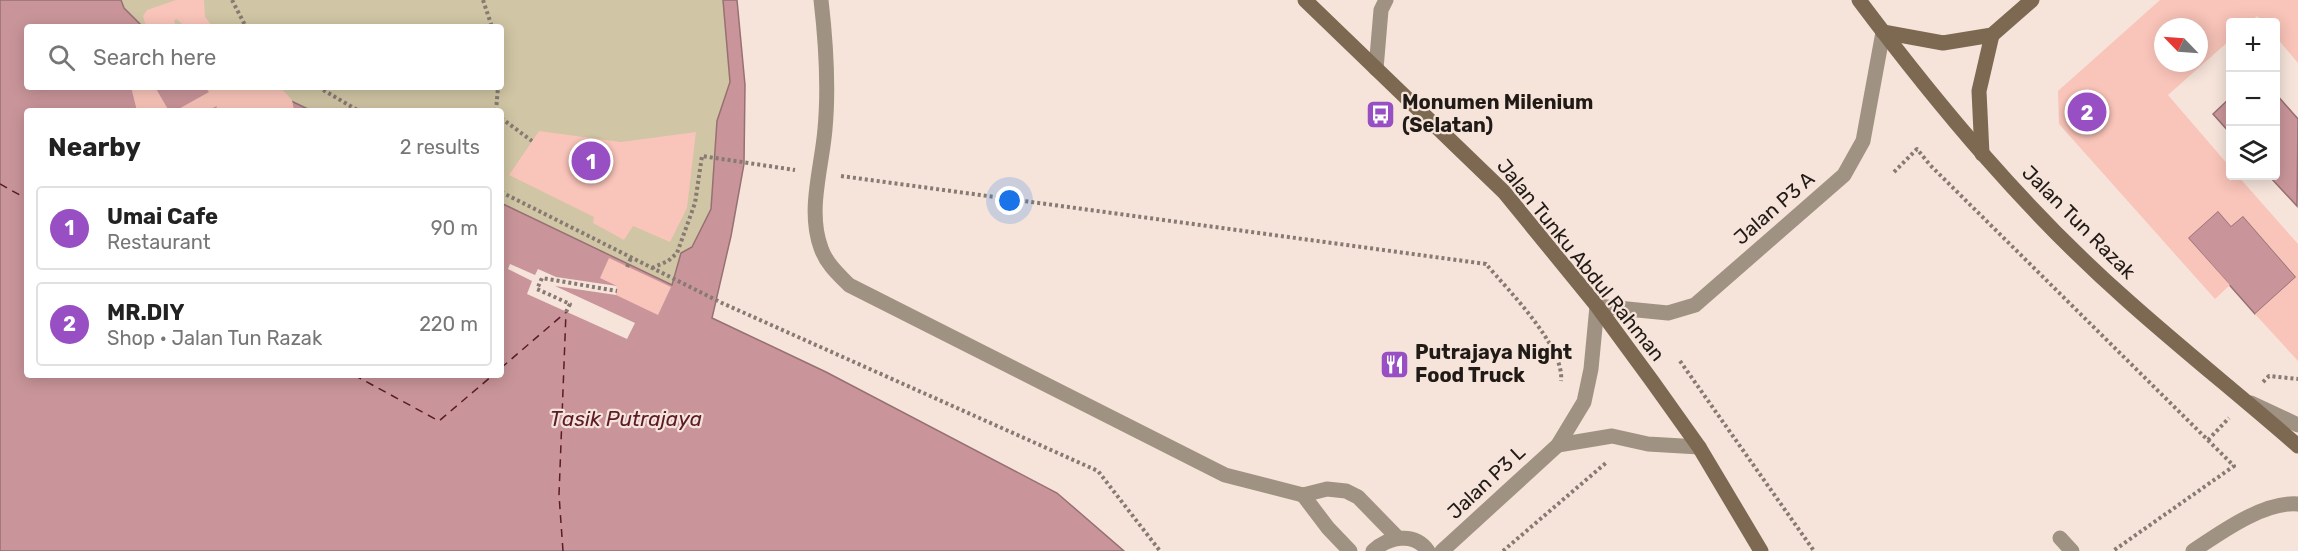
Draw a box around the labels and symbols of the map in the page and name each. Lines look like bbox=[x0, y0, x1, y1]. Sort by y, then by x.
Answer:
north arrow bbox=[2154, 18, 2208, 72]
place label: Monumen Milenium (Selatan) bbox=[1402, 90, 1593, 137]
pin: 2 bbox=[2068, 90, 2106, 134]
bus stop icon: Monumen Milenium (Selatan) bbox=[1365, 98, 1397, 130]
pin: 1 bbox=[572, 138, 610, 184]
street label: Jalan Tunku Abdul Rahman bbox=[1492, 154, 1670, 366]
street label: Jalan Tun Razak bbox=[2017, 160, 2141, 284]
street label: Jalan P3 A bbox=[1729, 166, 1819, 250]
your location bbox=[995, 186, 1024, 215]
place label: Putrajaya Night Food Truck bbox=[1415, 340, 1572, 387]
restaurant icon: Putrajaya Night Food Truck bbox=[1378, 348, 1410, 380]
water label: Tasik Putrajaya bbox=[550, 406, 702, 431]
street label: Jalan P3 L bbox=[1442, 440, 1530, 524]

